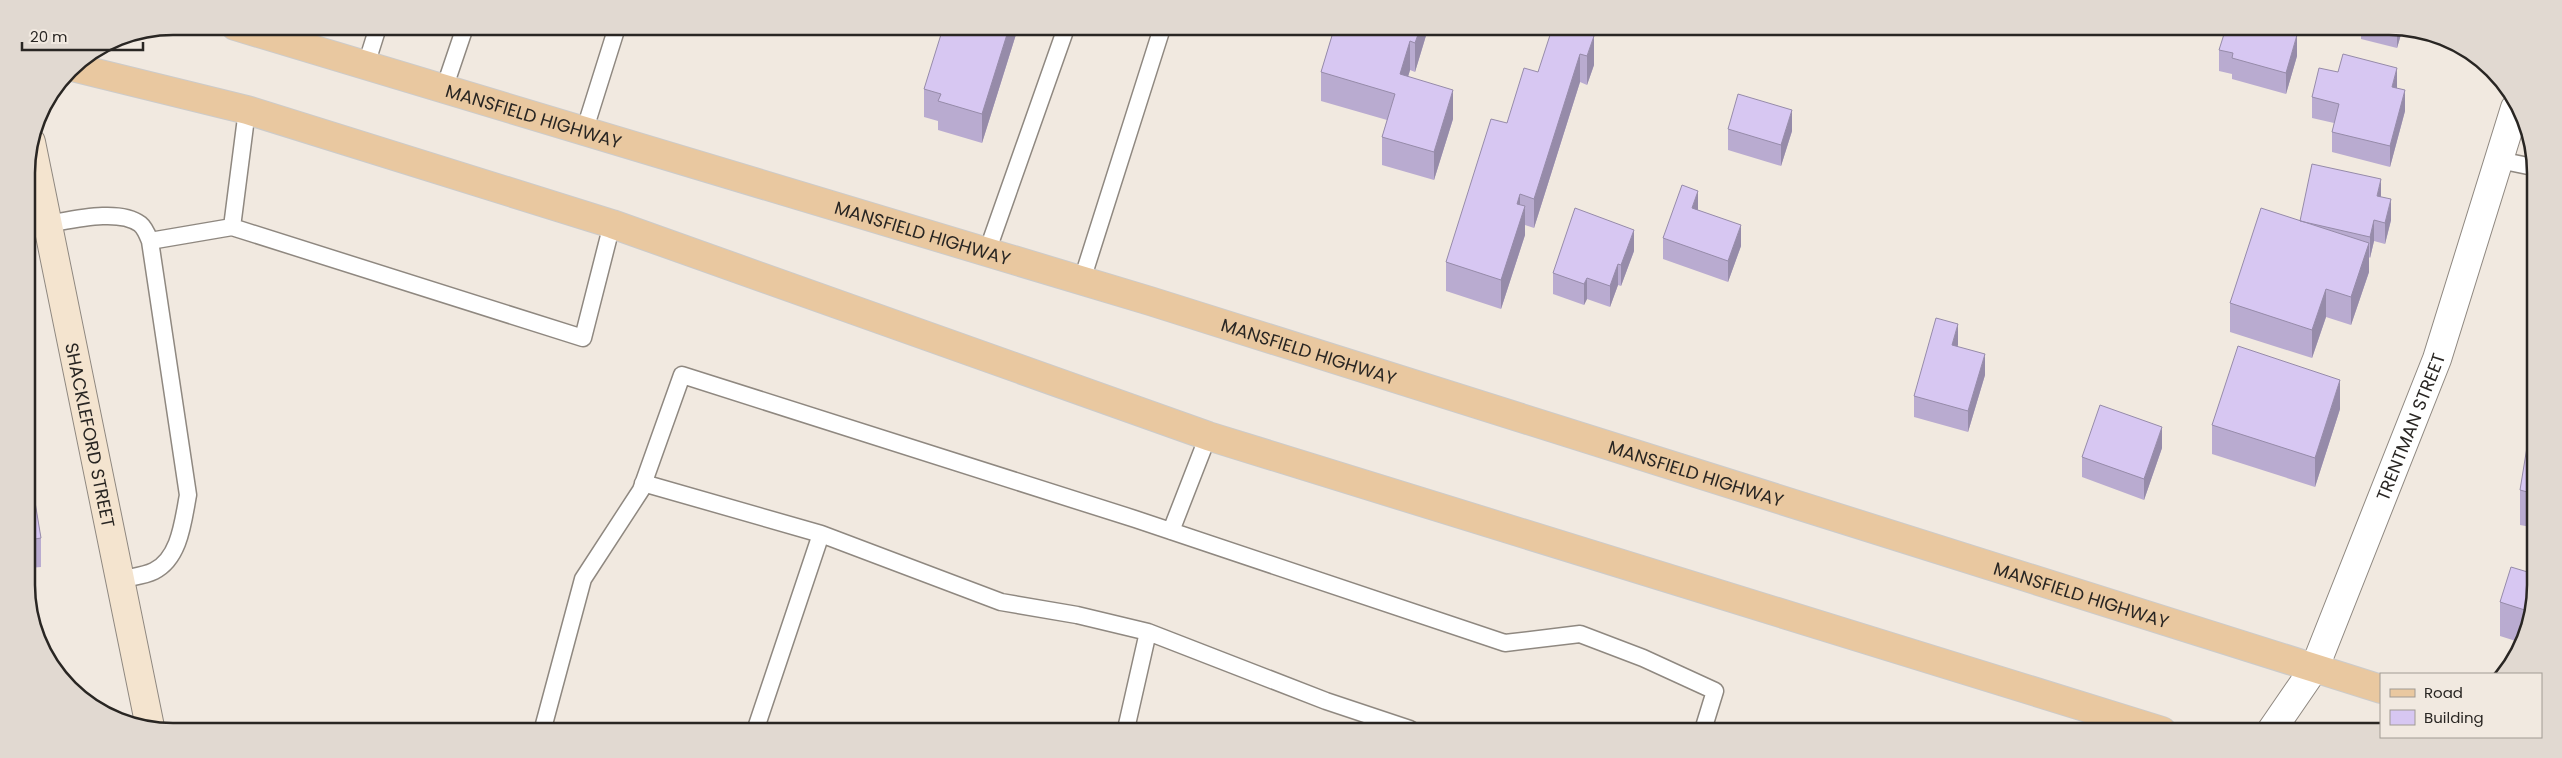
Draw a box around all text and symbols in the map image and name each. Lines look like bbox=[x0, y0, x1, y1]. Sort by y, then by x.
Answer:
scale bar bbox=[22, 20, 144, 52]
text: 20 m bbox=[30, 26, 68, 47]
street label: MANSFIELD HIGHWAY bbox=[443, 78, 625, 154]
street label: MANSFIELD HIGHWAY bbox=[832, 194, 1014, 271]
street label: MANSFIELD HIGHWAY bbox=[1218, 312, 1400, 391]
street label: SHACKLEFORD STREET bbox=[60, 340, 122, 530]
street label: TRENTMAN STREET bbox=[2370, 350, 2451, 504]
street label: MANSFIELD HIGHWAY bbox=[1605, 434, 1787, 513]
street label: MANSFIELD HIGHWAY bbox=[1991, 555, 2173, 634]
legend bbox=[2380, 673, 2542, 738]
text: Road bbox=[2424, 682, 2463, 703]
text: Building bbox=[2424, 707, 2484, 728]

